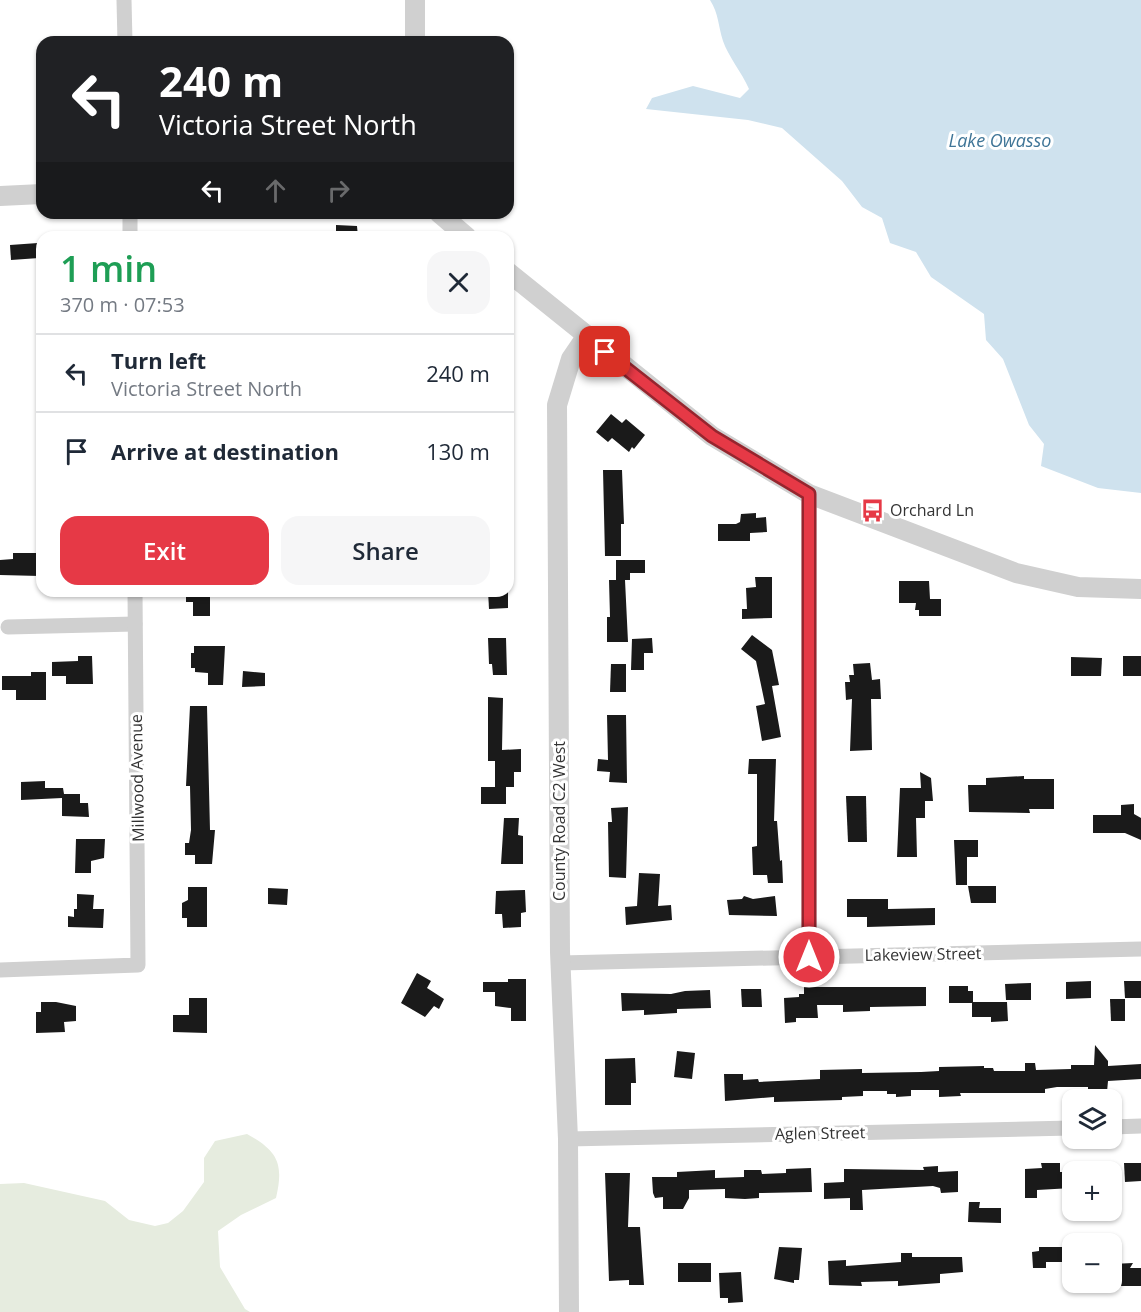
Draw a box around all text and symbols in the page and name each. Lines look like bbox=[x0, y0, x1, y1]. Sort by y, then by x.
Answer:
text: 240 m bbox=[159, 52, 283, 109]
icon: left bbox=[60, 60, 138, 138]
text: Victoria Street North bbox=[159, 106, 417, 143]
water label: Lake Owasso bbox=[949, 128, 1051, 152]
icon: left bbox=[196, 174, 229, 207]
icon: ahead bbox=[259, 174, 292, 207]
icon: right bbox=[322, 174, 355, 207]
text: 1 min bbox=[60, 244, 157, 293]
button: close bbox=[427, 251, 490, 314]
text: 370 m · 07:53 bbox=[60, 291, 185, 318]
pin bbox=[579, 326, 630, 377]
icon: arrive bbox=[588, 335, 621, 368]
text: Turn left bbox=[111, 345, 206, 375]
icon: left bbox=[60, 357, 93, 390]
text: 240 m bbox=[426, 358, 490, 388]
text: Victoria Street North bbox=[111, 375, 302, 402]
icon: arrive bbox=[60, 435, 93, 468]
text: Arrive at destination bbox=[111, 436, 339, 466]
text: 130 m bbox=[426, 436, 490, 466]
bus stop icon: Orchard Ln bbox=[859, 497, 885, 523]
place label: Orchard Ln bbox=[890, 499, 974, 521]
button: Exit bbox=[60, 516, 269, 585]
button: Share bbox=[281, 516, 490, 585]
street label: Millwood Avenue bbox=[125, 714, 149, 842]
street label: County Road C2 West bbox=[548, 741, 570, 901]
position arrow bbox=[777, 925, 841, 989]
street label: Lakeview Street bbox=[864, 942, 982, 966]
map controls bbox=[1062, 1089, 1122, 1293]
button: layers bbox=[1062, 1089, 1122, 1149]
street label: Aglen Street bbox=[775, 1121, 866, 1145]
button: + bbox=[1062, 1161, 1122, 1221]
button: − bbox=[1062, 1233, 1122, 1293]

